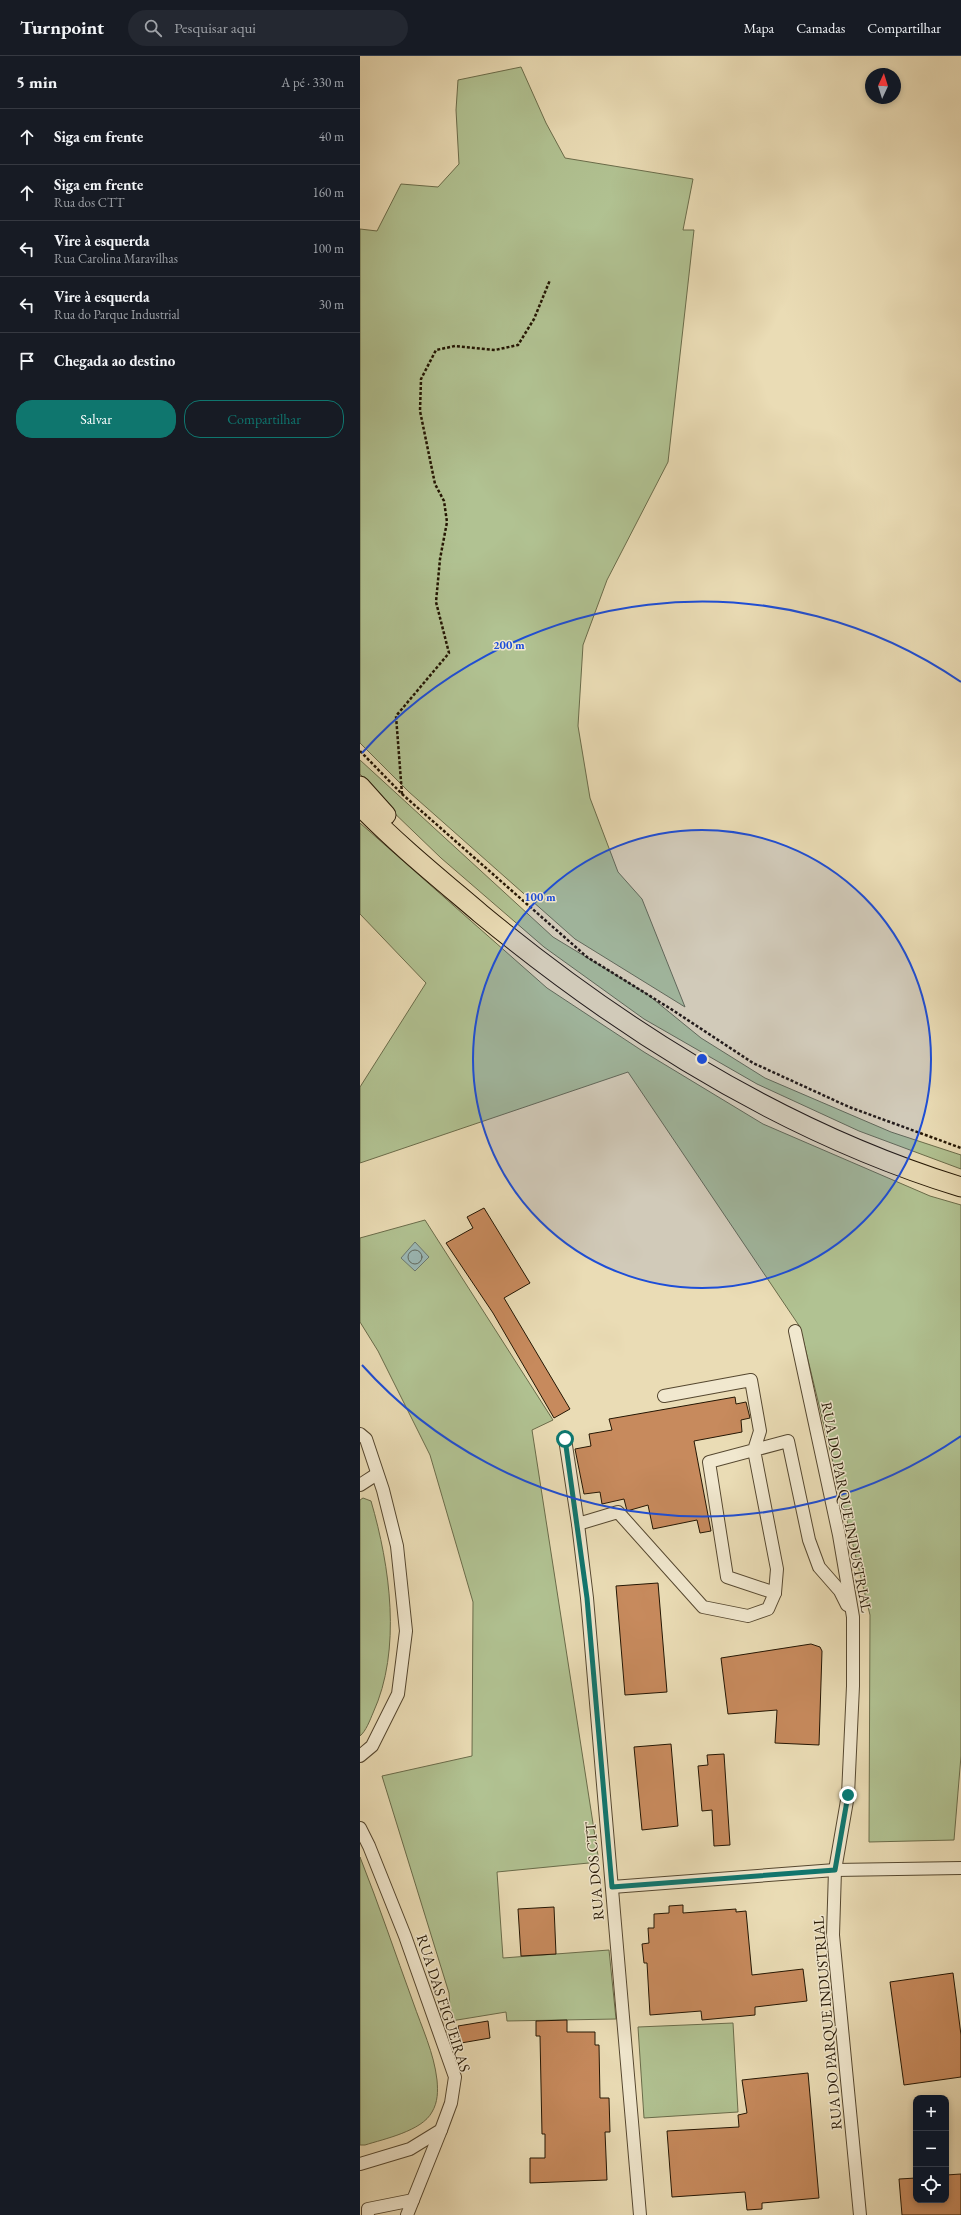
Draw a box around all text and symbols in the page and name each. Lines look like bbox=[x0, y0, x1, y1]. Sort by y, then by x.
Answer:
search box bbox=[128, 10, 408, 46]
text: Turnpoint bbox=[20, 15, 104, 40]
icon: search bbox=[142, 17, 164, 39]
text: Pesquisar aqui bbox=[174, 18, 256, 37]
text: Mapa bbox=[744, 19, 774, 37]
text: Camadas bbox=[796, 19, 845, 37]
text: Compartilhar bbox=[867, 19, 941, 37]
north arrow bbox=[865, 68, 901, 104]
text: 5 min bbox=[16, 71, 57, 93]
text: A pé · 330 m bbox=[281, 74, 344, 91]
icon: ahead bbox=[16, 126, 38, 148]
text: Siga em frente bbox=[54, 127, 143, 146]
text: 40 m bbox=[319, 128, 344, 145]
text: Siga em frente bbox=[54, 175, 143, 194]
icon: ahead bbox=[16, 182, 38, 204]
text: 160 m bbox=[313, 184, 344, 201]
text: Rua dos CTT bbox=[54, 194, 124, 211]
text: Vire à esquerda bbox=[54, 231, 150, 250]
icon: left bbox=[16, 238, 38, 260]
text: 100 m bbox=[313, 240, 344, 257]
text: Rua Carolina Maravilhas bbox=[54, 250, 178, 267]
text: Vire à esquerda bbox=[54, 287, 150, 306]
icon: left bbox=[16, 294, 38, 316]
text: 30 m bbox=[319, 296, 344, 313]
text: Rua do Parque Industrial bbox=[54, 306, 180, 323]
icon: arrive bbox=[16, 350, 38, 372]
text: Chegada ao destino bbox=[54, 351, 175, 370]
button: Salvar bbox=[16, 400, 176, 438]
button: Compartilhar bbox=[184, 400, 344, 438]
text: 200 m bbox=[493, 637, 525, 653]
text: 100 m bbox=[524, 889, 556, 905]
centre of rings bbox=[695, 1052, 709, 1066]
street label: RUA DO PARQUE INDUSTRIAL bbox=[817, 1400, 877, 1614]
route start bbox=[556, 1430, 574, 1448]
route end bbox=[839, 1786, 857, 1804]
street label: RUA DOS CTT bbox=[580, 1820, 608, 1921]
street label: RUA DO PARQUE INDUSTRIAL bbox=[808, 1915, 846, 2131]
street label: RUA DAS FIGUEIRAS bbox=[413, 1932, 475, 2074]
map controls bbox=[913, 2095, 949, 2203]
button: + bbox=[913, 2095, 949, 2131]
button: − bbox=[913, 2131, 949, 2167]
button: locate bbox=[913, 2167, 949, 2203]

